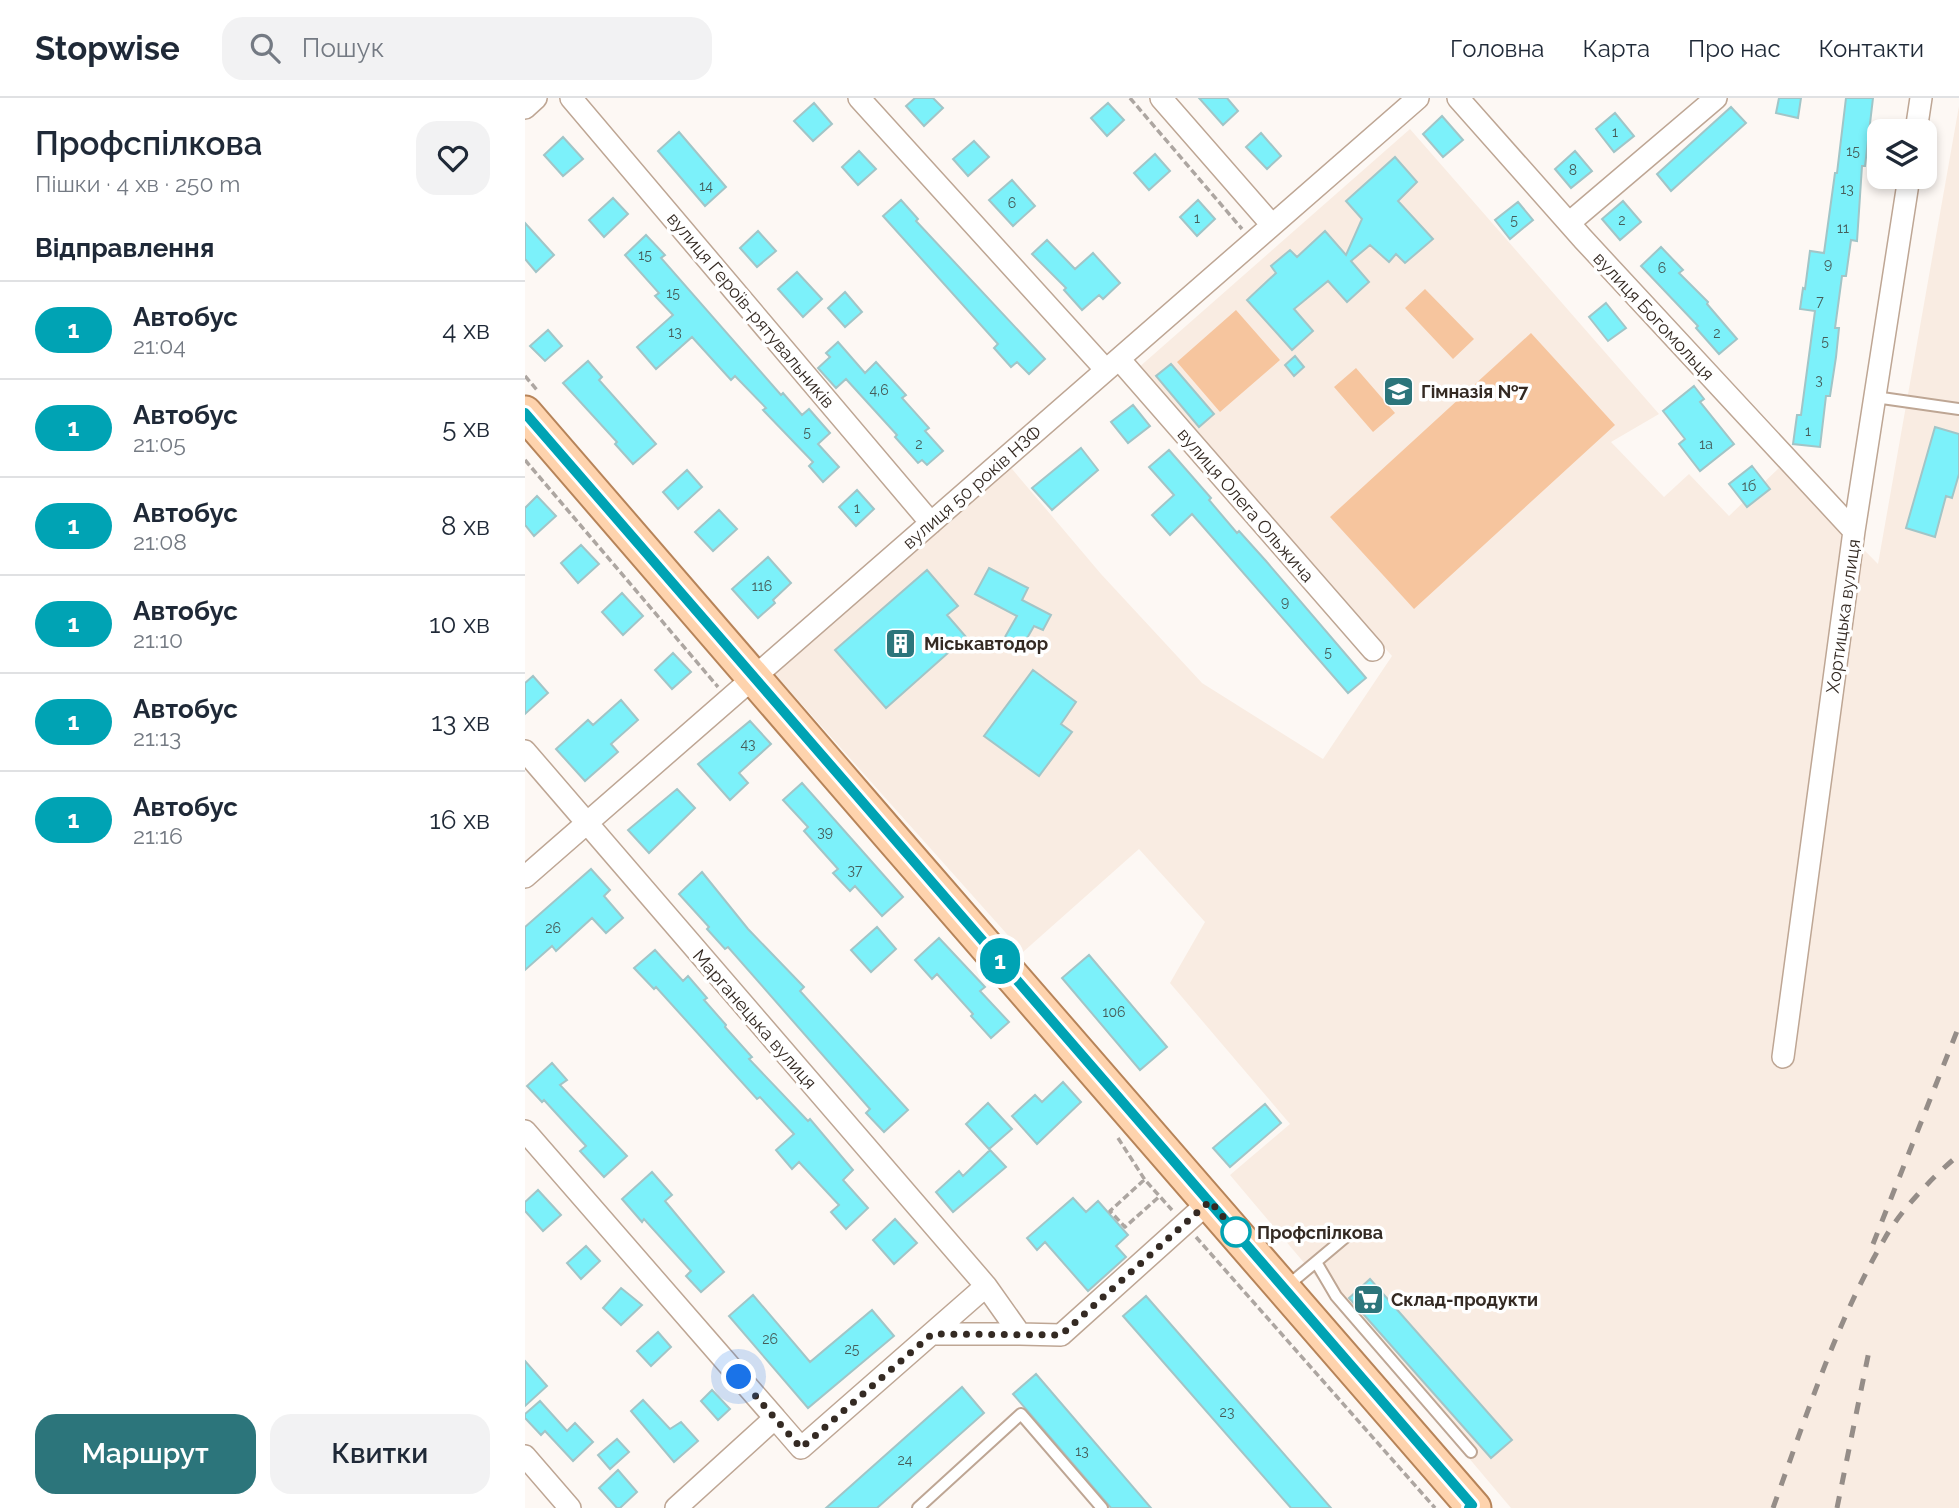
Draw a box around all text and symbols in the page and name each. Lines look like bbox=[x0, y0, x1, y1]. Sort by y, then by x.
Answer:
search box bbox=[222, 17, 712, 80]
text: Stopwise bbox=[35, 29, 180, 68]
icon: search bbox=[246, 29, 284, 67]
text: Пошук bbox=[302, 33, 384, 63]
text: Головна bbox=[1450, 34, 1544, 63]
text: Карта bbox=[1582, 34, 1650, 63]
text: Про нас bbox=[1688, 34, 1781, 63]
text: Контакти bbox=[1819, 34, 1924, 63]
map controls bbox=[1867, 119, 1937, 189]
button: layers bbox=[1867, 119, 1937, 189]
button: heart bbox=[416, 121, 490, 195]
text: Профспілкова bbox=[35, 124, 262, 163]
house number: 1 bbox=[1612, 124, 1618, 140]
house number: 15 bbox=[1846, 143, 1860, 159]
house number: 8 bbox=[1569, 162, 1577, 178]
text: Пішки · 4 хв · 250 m bbox=[35, 170, 240, 197]
house number: 14 bbox=[699, 178, 713, 194]
house number: 13 bbox=[1840, 181, 1854, 197]
house number: 6 bbox=[1008, 195, 1016, 211]
street label: вулиця Героїв-рятувальників bbox=[663, 208, 839, 412]
house number: 1 bbox=[1194, 210, 1200, 226]
house number: 5 bbox=[1510, 212, 1518, 228]
house number: 2 bbox=[1618, 212, 1626, 228]
house number: 11 bbox=[1837, 220, 1849, 236]
text: Відправлення bbox=[35, 233, 214, 263]
house number: 15 bbox=[638, 247, 652, 263]
street label: вулиця Богомольця bbox=[1589, 248, 1719, 384]
house number: 9 bbox=[1824, 256, 1832, 272]
house number: 6 bbox=[1658, 260, 1666, 276]
house number: 15 bbox=[666, 285, 680, 301]
house number: 7 bbox=[1816, 293, 1824, 309]
text: Автобус bbox=[133, 302, 238, 332]
text: 1 bbox=[68, 315, 79, 344]
text: 4 хв bbox=[442, 315, 490, 345]
house number: 13 bbox=[668, 324, 682, 340]
house number: 2 bbox=[1713, 325, 1721, 341]
text: 21:04 bbox=[133, 332, 186, 359]
house number: 5 bbox=[1821, 333, 1829, 349]
house number: 3 bbox=[1815, 372, 1823, 388]
school or university icon: Гімназія №7 bbox=[1381, 374, 1415, 408]
place label: Гімназія №7 bbox=[1421, 381, 1529, 402]
house number: 4,6 bbox=[869, 382, 889, 398]
text: Автобус bbox=[133, 400, 238, 430]
text: 1 bbox=[68, 413, 79, 442]
text: 5 хв bbox=[442, 413, 490, 443]
street label: вулиця 50 років НЗФ bbox=[898, 421, 1046, 553]
house number: 1 bbox=[1805, 423, 1811, 439]
house number: 5 bbox=[803, 424, 811, 440]
street label: вулиця Олега Ольжича bbox=[1173, 424, 1319, 586]
text: 21:05 bbox=[133, 430, 186, 457]
house number: 2 bbox=[915, 436, 923, 452]
house number: 1а bbox=[1699, 436, 1713, 452]
house number: 1б bbox=[1742, 478, 1756, 494]
text: Автобус bbox=[133, 498, 238, 528]
house number: 1 bbox=[854, 500, 860, 516]
text: 1 bbox=[68, 511, 79, 540]
text: 8 хв bbox=[441, 511, 490, 541]
text: 21:08 bbox=[133, 528, 187, 555]
street label: Хортицька вулиця bbox=[1822, 538, 1864, 694]
house number: 116 bbox=[752, 578, 772, 594]
house number: 9 bbox=[1281, 594, 1289, 610]
text: Автобус bbox=[133, 596, 238, 626]
text: 1 bbox=[68, 609, 79, 638]
text: 10 хв bbox=[429, 609, 490, 639]
text: 21:10 bbox=[133, 626, 183, 653]
building icon: Міськавтодор bbox=[884, 626, 918, 660]
place label: Міськавтодор bbox=[924, 633, 1048, 654]
house number: 5 bbox=[1324, 644, 1332, 660]
text: Автобус bbox=[133, 694, 238, 724]
text: 1 bbox=[68, 707, 79, 736]
text: 13 хв bbox=[431, 707, 490, 737]
text: 21:13 bbox=[133, 724, 181, 751]
house number: 43 bbox=[740, 736, 756, 752]
text: Автобус bbox=[133, 792, 238, 822]
text: 1 bbox=[68, 805, 79, 834]
text: 16 хв bbox=[430, 805, 490, 835]
text: 21:16 bbox=[133, 822, 183, 849]
house number: 39 bbox=[817, 824, 833, 840]
house number: 37 bbox=[848, 862, 863, 878]
house number: 26 bbox=[545, 920, 561, 936]
line badge: 1 bbox=[977, 938, 1023, 984]
street label: Марганецька вулиця bbox=[689, 945, 821, 1093]
text: 1 bbox=[994, 946, 1006, 975]
house number: 106 bbox=[1102, 1004, 1126, 1020]
marker: Профспілкова bbox=[1221, 1217, 1251, 1247]
place label: Профспілкова bbox=[1257, 1222, 1383, 1243]
supermarket icon: Склад-продукти bbox=[1351, 1282, 1385, 1316]
place label: Склад-продукти bbox=[1391, 1289, 1538, 1310]
house number: 26 bbox=[762, 1331, 778, 1347]
house number: 25 bbox=[845, 1341, 860, 1357]
your location bbox=[721, 1359, 756, 1394]
house number: 23 bbox=[1220, 1404, 1234, 1420]
button: Маршрут bbox=[35, 1414, 256, 1494]
button: Квитки bbox=[270, 1414, 490, 1494]
house number: 13 bbox=[1075, 1443, 1089, 1459]
house number: 24 bbox=[898, 1452, 913, 1468]

